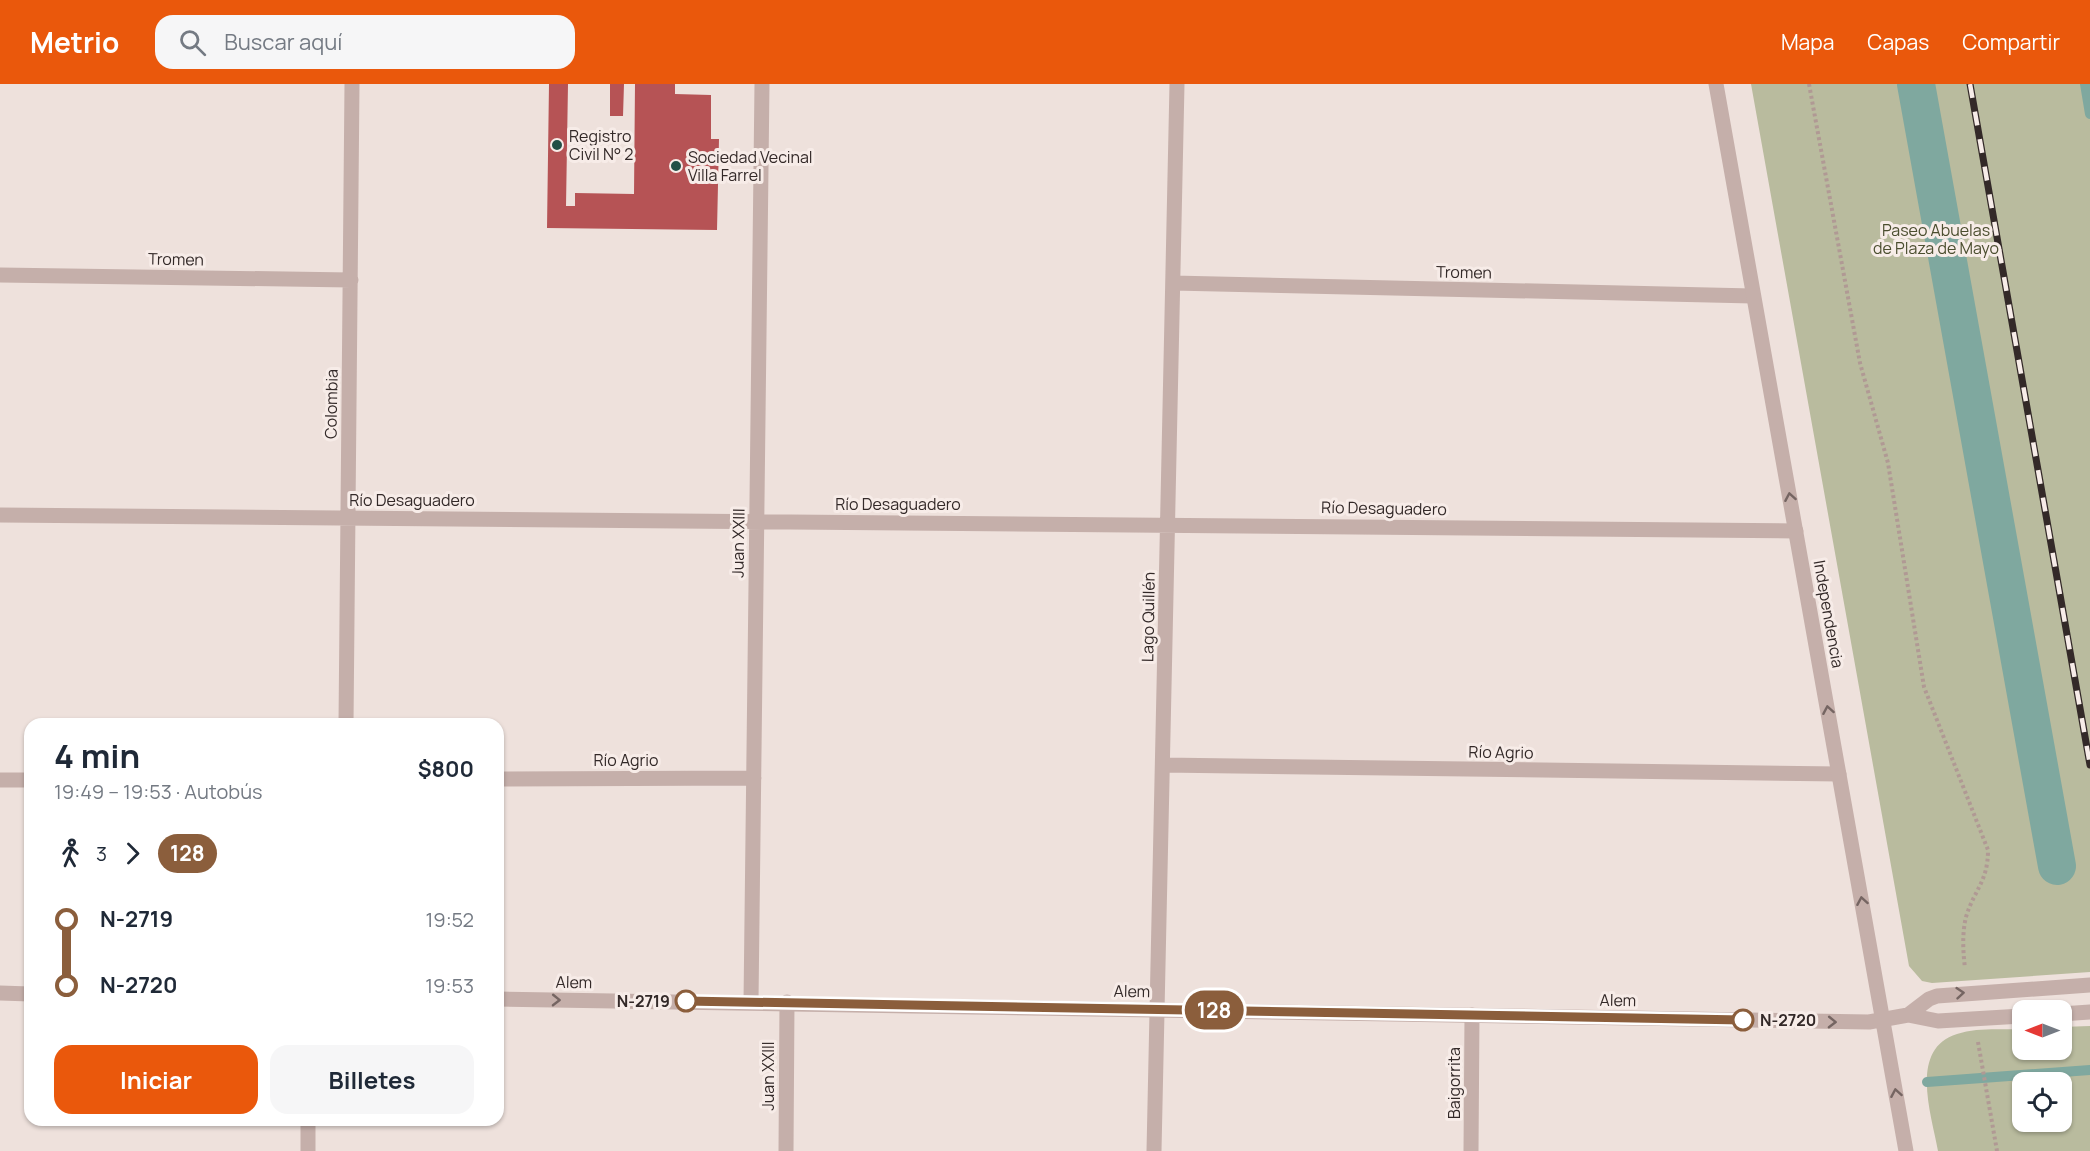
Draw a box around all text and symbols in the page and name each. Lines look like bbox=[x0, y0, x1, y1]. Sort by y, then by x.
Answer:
search box bbox=[155, 15, 575, 69]
text: Metrio bbox=[30, 23, 119, 61]
icon: search bbox=[176, 26, 209, 59]
text: Buscar aquí bbox=[224, 27, 342, 57]
text: Mapa bbox=[1781, 28, 1834, 56]
text: Capas bbox=[1867, 28, 1929, 56]
text: Compartir bbox=[1962, 28, 2060, 56]
place label: Registro Civil N° 2 bbox=[569, 125, 633, 165]
marker: Registro Civil N° 2 bbox=[550, 138, 564, 152]
place label: Sociedad Vecinal Villa Farrel bbox=[688, 146, 813, 186]
marker: Sociedad Vecinal Villa Farrel bbox=[669, 159, 683, 173]
park label: Paseo Abuelas de Plaza de Mayo bbox=[1873, 219, 1999, 259]
street label: Tromen bbox=[148, 248, 204, 270]
street label: Tromen bbox=[1436, 261, 1492, 283]
street label: Colombia bbox=[319, 369, 343, 439]
street label: Río Desaguadero bbox=[349, 489, 475, 511]
one-way arrow bbox=[1784, 492, 1796, 502]
street label: Río Desaguadero bbox=[835, 493, 961, 515]
street label: Río Desaguadero bbox=[1321, 496, 1447, 520]
street label: Juan XXIII bbox=[726, 508, 750, 578]
street label: Independencia bbox=[1809, 558, 1849, 670]
street label: Lago Quillén bbox=[1136, 572, 1160, 662]
one-way arrow bbox=[1822, 705, 1834, 714]
text: 4 min bbox=[54, 733, 140, 778]
street label: Río Agrio bbox=[1468, 740, 1534, 764]
street label: Río Agrio bbox=[593, 749, 659, 771]
text: $800 bbox=[418, 754, 474, 784]
text: 19:49 – 19:53 · Autobús bbox=[54, 778, 263, 805]
icon: walk bbox=[54, 837, 87, 870]
icon: forward bbox=[116, 837, 149, 870]
text: 128 bbox=[170, 839, 205, 867]
text: 3 bbox=[96, 840, 107, 867]
one-way arrow bbox=[1856, 897, 1869, 907]
text: N-2719 bbox=[100, 904, 173, 934]
text: 19:52 bbox=[425, 906, 474, 933]
text: N-2720 bbox=[100, 970, 177, 1000]
street label: Alem bbox=[556, 971, 592, 993]
text: 19:53 bbox=[425, 972, 474, 999]
street label: Alem bbox=[1114, 980, 1150, 1002]
one-way arrow bbox=[1956, 987, 1965, 1000]
street label: Alem bbox=[1600, 989, 1636, 1011]
place label: N-2719 bbox=[617, 990, 670, 1012]
marker: N-2719 bbox=[675, 990, 697, 1012]
line badge: 128 bbox=[1180, 990, 1248, 1030]
one-way arrow bbox=[552, 993, 561, 1006]
text: 128 bbox=[1197, 996, 1231, 1024]
north arrow bbox=[2012, 1000, 2072, 1060]
map controls bbox=[2012, 1000, 2072, 1132]
marker: N-2720 bbox=[1732, 1009, 1754, 1031]
place label: N-2720 bbox=[1760, 1009, 1816, 1031]
one-way arrow bbox=[1828, 1016, 1837, 1028]
street label: Juan XXIII bbox=[757, 1041, 779, 1111]
button: Iniciar bbox=[54, 1045, 258, 1114]
button: Billetes bbox=[270, 1045, 474, 1114]
street label: Baigorrita bbox=[1443, 1047, 1465, 1119]
button: locate bbox=[2012, 1072, 2072, 1132]
one-way arrow bbox=[1890, 1089, 1903, 1099]

